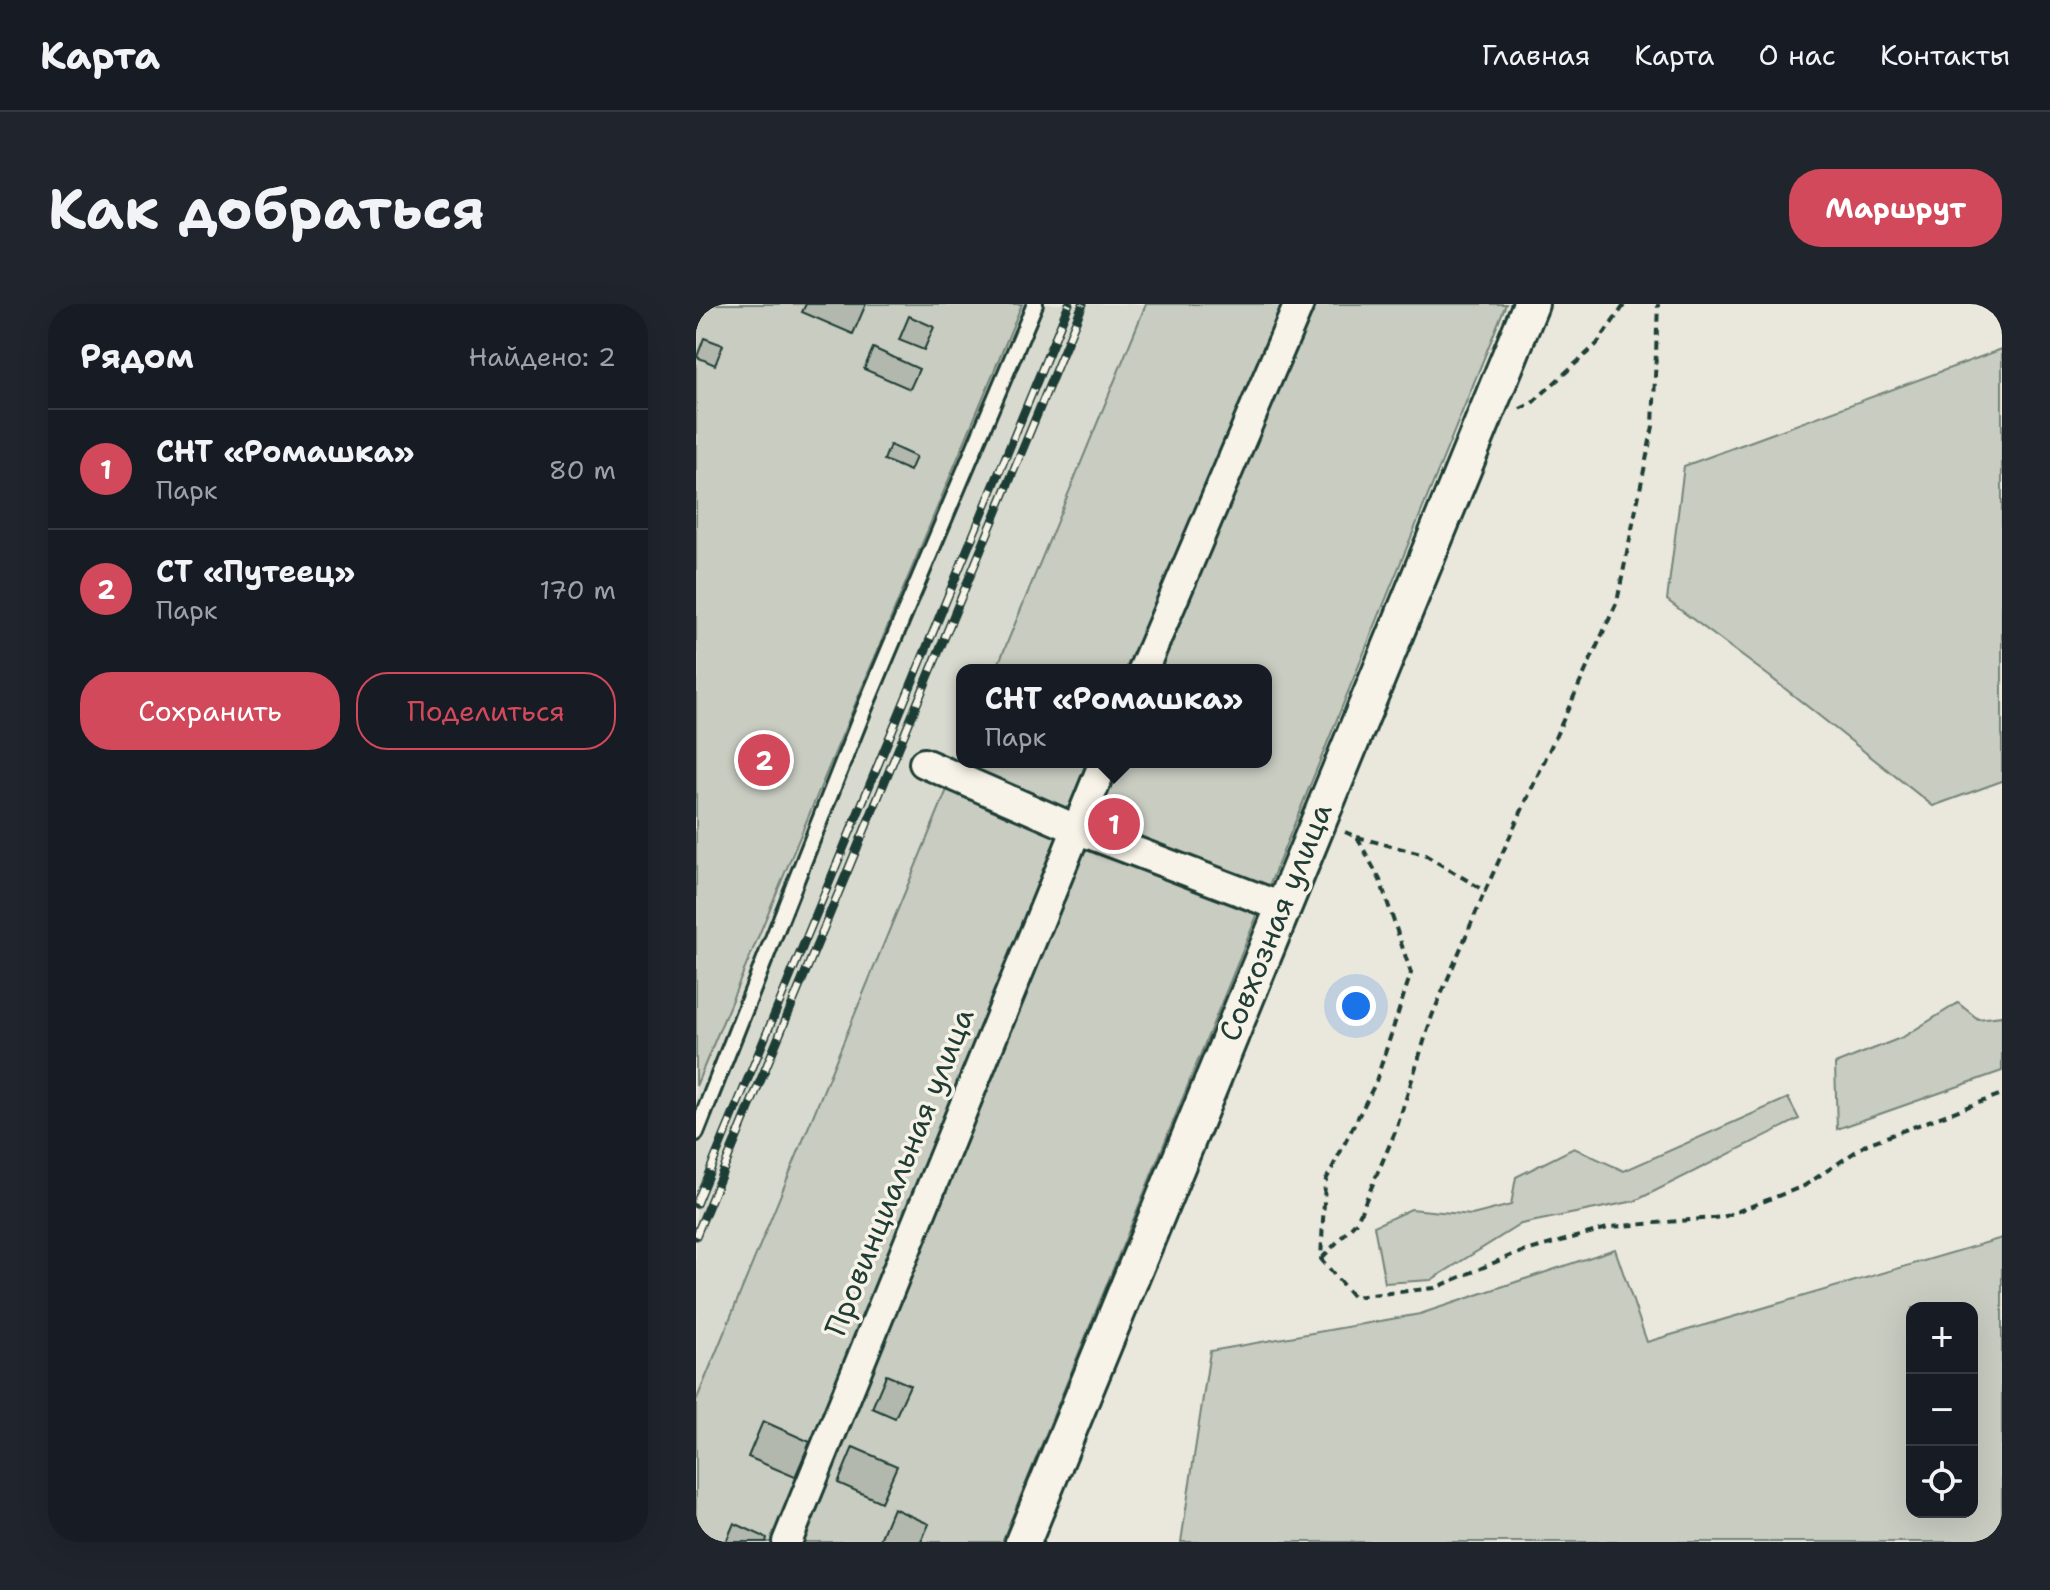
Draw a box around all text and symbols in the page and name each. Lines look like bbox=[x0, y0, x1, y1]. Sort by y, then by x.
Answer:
text: Карта bbox=[40, 30, 160, 81]
text: Главная bbox=[1482, 36, 1590, 74]
text: Карта bbox=[1634, 36, 1714, 74]
text: О нас bbox=[1758, 36, 1836, 74]
text: Контакты bbox=[1880, 36, 2010, 74]
button: Маршрут bbox=[1789, 169, 2002, 247]
text: Как добраться bbox=[48, 171, 485, 246]
text: Рядом bbox=[80, 333, 194, 379]
text: Найдено: 2 bbox=[469, 339, 616, 374]
text: СНТ «Ромашка» bbox=[156, 431, 414, 472]
text: 1 bbox=[100, 452, 112, 487]
text: 80 m bbox=[549, 452, 616, 487]
text: Парк bbox=[156, 472, 218, 507]
text: СТ «Путеец» bbox=[156, 551, 355, 592]
text: 2 bbox=[97, 572, 115, 607]
text: 170 m bbox=[539, 572, 616, 607]
text: Парк bbox=[156, 592, 218, 627]
popup bbox=[956, 664, 1272, 768]
button: Сохранить bbox=[80, 672, 340, 750]
button: Поделиться bbox=[356, 672, 616, 750]
text: СНТ «Ромашка» bbox=[985, 678, 1243, 719]
text: Парк bbox=[985, 719, 1046, 754]
pin: 2 bbox=[738, 730, 790, 790]
pin: 1 bbox=[1088, 794, 1140, 854]
street label: Совхозная улица bbox=[1209, 796, 1342, 1047]
your location bbox=[1336, 986, 1376, 1026]
street label: Провинциальная улица bbox=[814, 1002, 984, 1342]
map controls bbox=[1906, 1302, 1978, 1518]
button: + bbox=[1906, 1302, 1978, 1374]
button: − bbox=[1906, 1374, 1978, 1446]
button: locate bbox=[1906, 1446, 1978, 1518]

